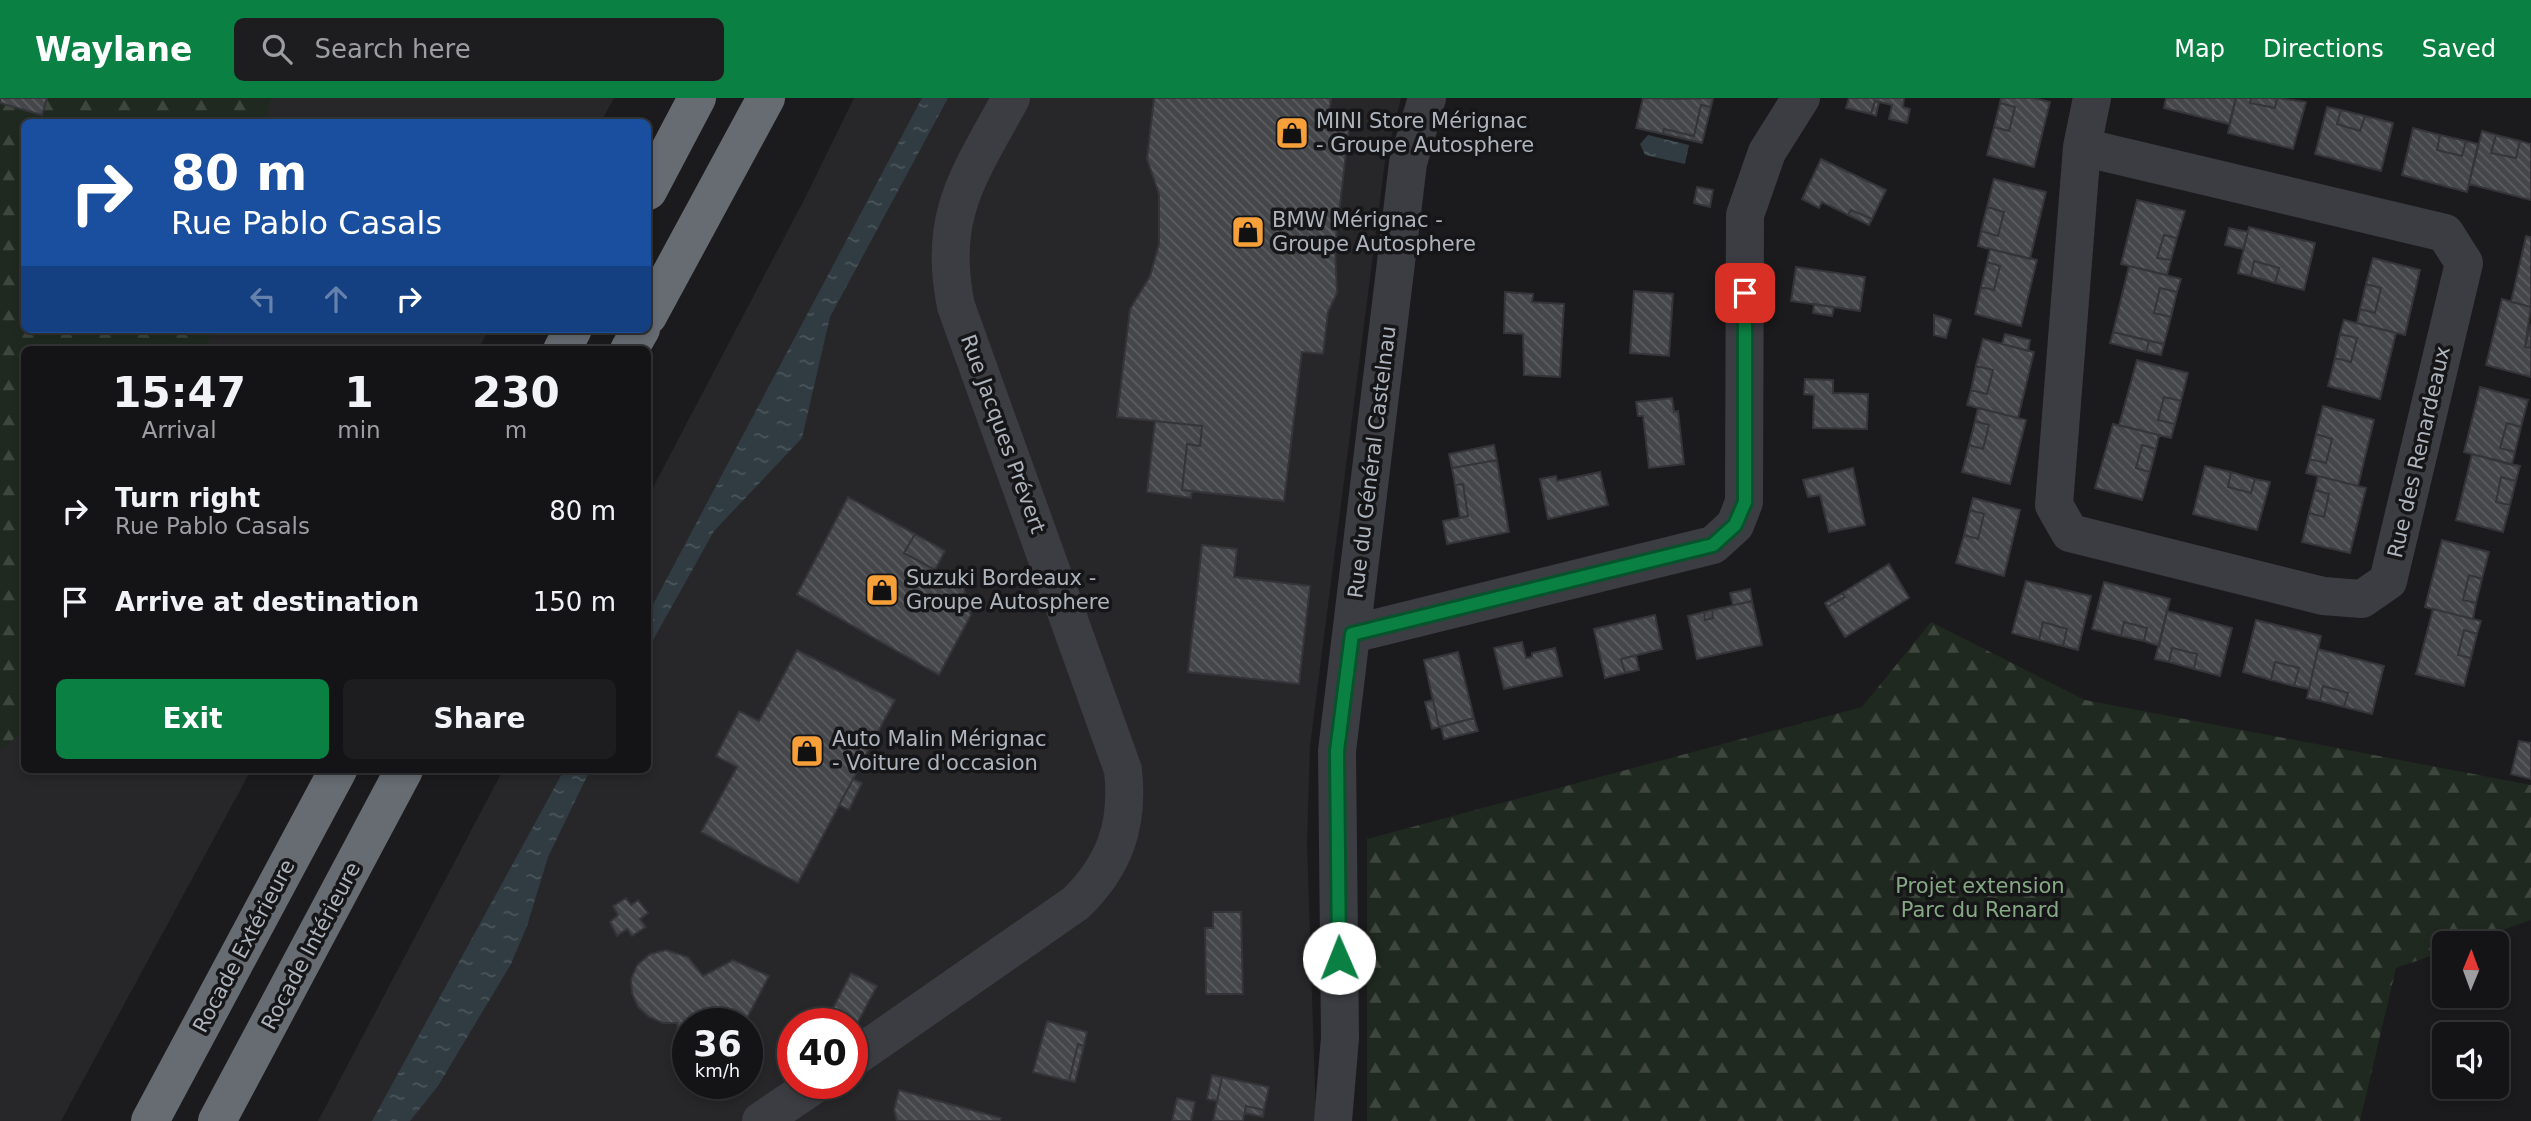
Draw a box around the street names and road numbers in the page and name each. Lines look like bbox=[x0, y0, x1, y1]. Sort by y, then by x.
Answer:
street label: Rue du Général Castelnau bbox=[1343, 324, 1401, 600]
street label: Rue Jacques Prévert bbox=[956, 331, 1050, 537]
street label: Rue des Renardeaux bbox=[2383, 344, 2455, 560]
street label: Rocade Extérieure bbox=[188, 855, 300, 1037]
street label: Rocade Intérieure bbox=[257, 858, 365, 1034]

